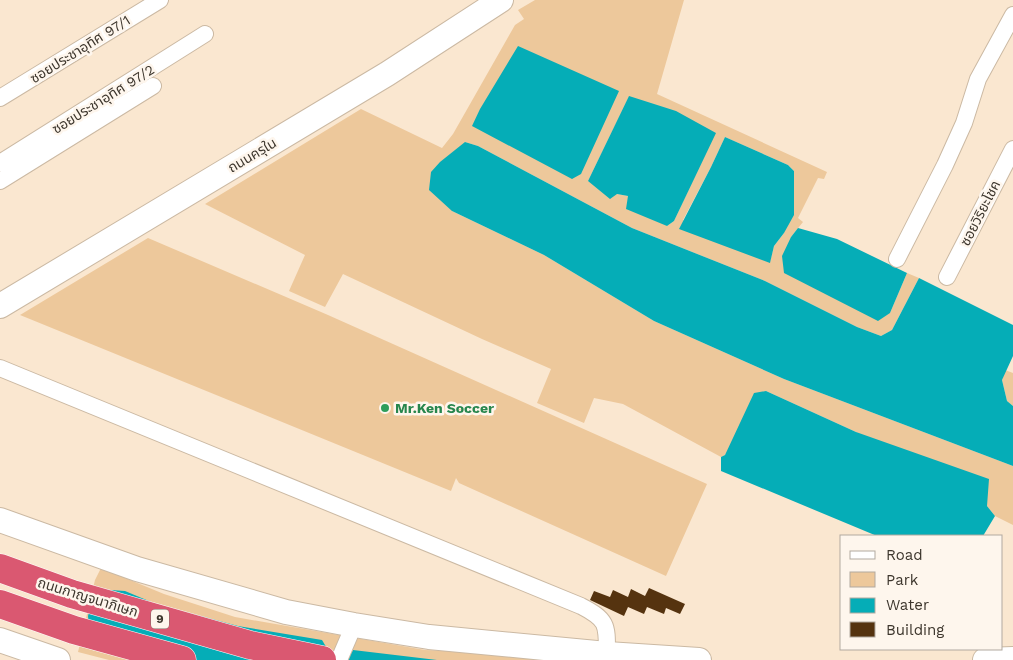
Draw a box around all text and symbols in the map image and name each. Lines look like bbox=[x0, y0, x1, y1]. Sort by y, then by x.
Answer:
street label: ซอยประชาอุทิศ 97/1 bbox=[27, 12, 133, 87]
street label: ซอยประชาอุทิศ 97/2 bbox=[49, 61, 158, 138]
street label: ถนนครุใน bbox=[225, 134, 280, 177]
street label: ซอยวิริยะโชค bbox=[957, 178, 1003, 248]
place label: Mr.Ken Soccer bbox=[395, 400, 494, 416]
marker: Mr.Ken Soccer bbox=[379, 402, 391, 414]
legend bbox=[840, 535, 1003, 650]
text: Road bbox=[886, 546, 923, 564]
text: Park bbox=[886, 571, 919, 589]
street label: ถนนกาญจนาภิเษก bbox=[36, 574, 140, 620]
text: Water bbox=[886, 596, 929, 614]
road number: 9 bbox=[151, 610, 169, 628]
text: Building bbox=[886, 621, 944, 639]

